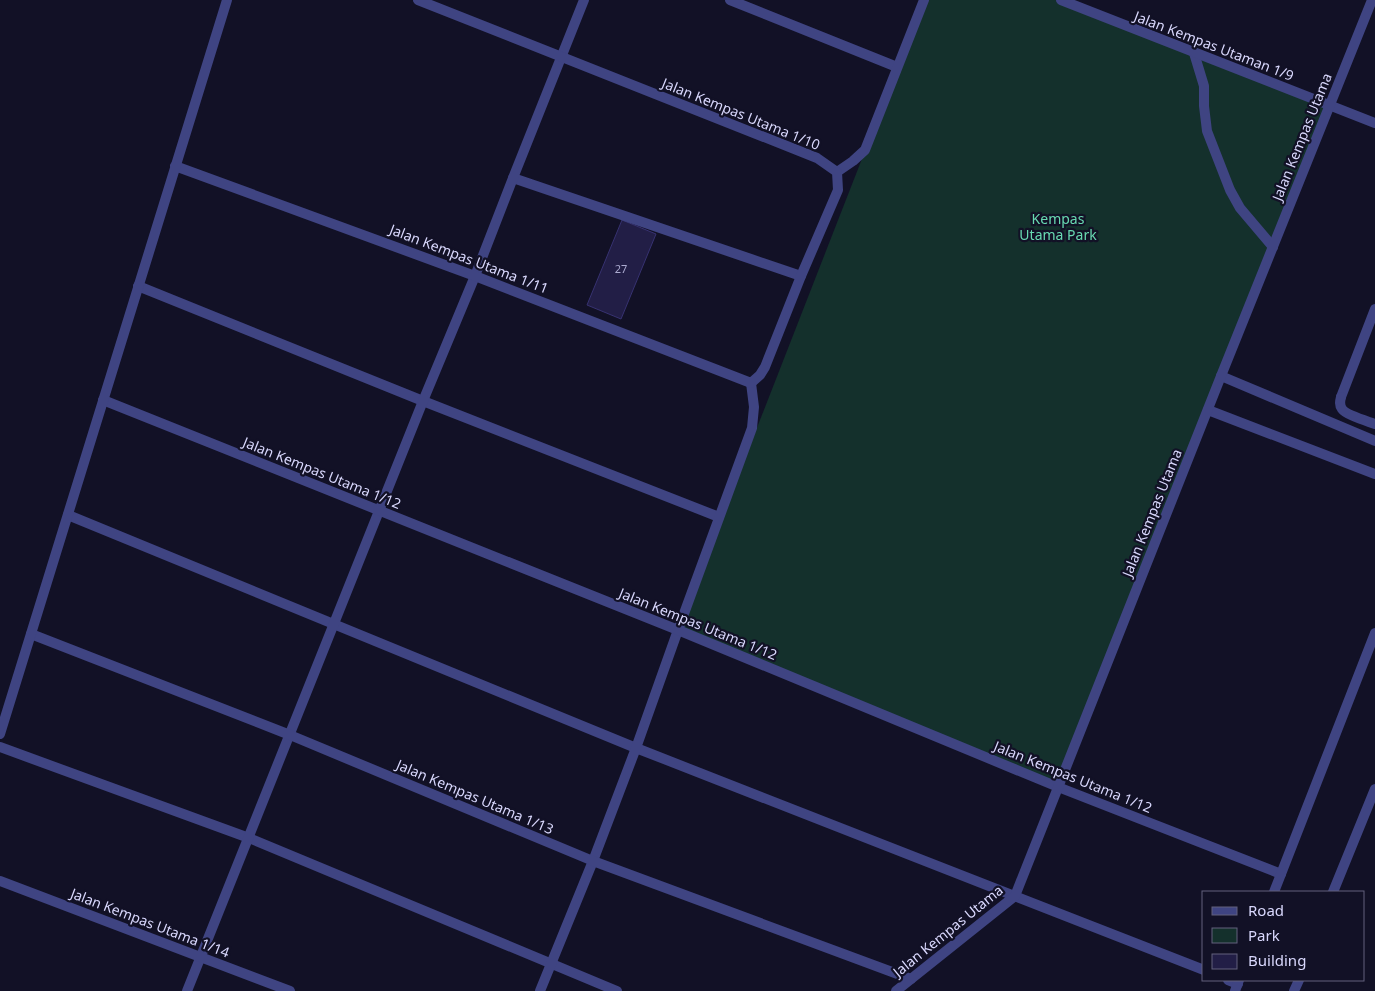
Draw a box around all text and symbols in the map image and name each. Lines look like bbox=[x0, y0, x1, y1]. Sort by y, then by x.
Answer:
street label: Jalan Kempas Utaman 1/9 bbox=[1130, 6, 1297, 85]
street label: Jalan Kempas Utama bbox=[1267, 70, 1336, 205]
street label: Jalan Kempas Utama 1/10 bbox=[657, 72, 823, 154]
park label: Kempas Utama Park bbox=[1019, 209, 1097, 244]
street label: Jalan Kempas Utama 1/11 bbox=[385, 219, 551, 298]
house number: 27 bbox=[615, 261, 627, 276]
street label: Jalan Kempas Utama 1/12 bbox=[238, 431, 404, 513]
street label: Jalan Kempas Utama bbox=[1117, 446, 1186, 581]
street label: Jalan Kempas Utama 1/12 bbox=[614, 582, 780, 664]
street label: Jalan Kempas Utama 1/12 bbox=[989, 735, 1155, 817]
street label: Jalan Kempas Utama 1/13 bbox=[392, 754, 557, 838]
street label: Jalan Kempas Utama bbox=[887, 880, 1007, 982]
street label: Jalan Kempas Utama 1/14 bbox=[66, 883, 232, 962]
legend bbox=[1202, 891, 1365, 981]
text: Road bbox=[1248, 900, 1284, 920]
text: Park bbox=[1248, 925, 1280, 945]
text: Building bbox=[1248, 950, 1306, 970]

